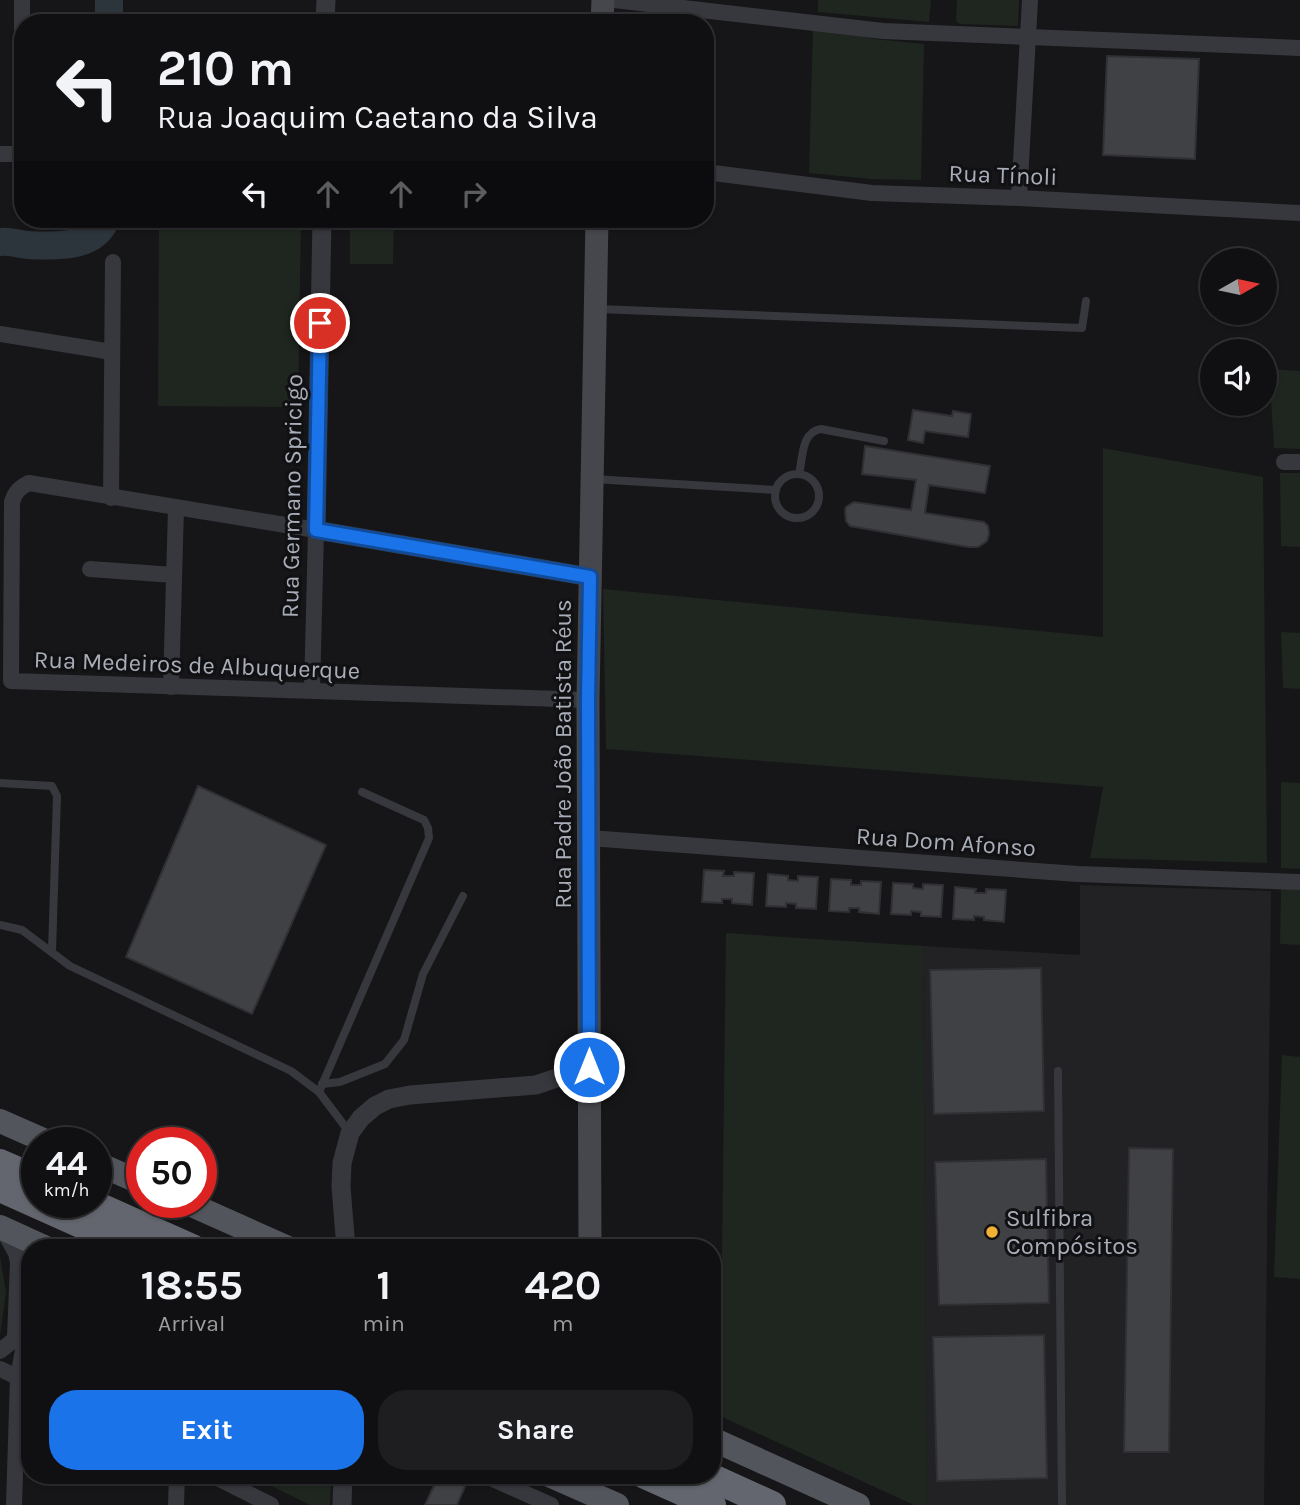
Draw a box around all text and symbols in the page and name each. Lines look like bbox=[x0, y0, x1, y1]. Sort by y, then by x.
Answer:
text: 210 m bbox=[157, 40, 294, 97]
icon: left bbox=[42, 42, 133, 133]
text: Rua Joaquim Caetano da Silva bbox=[157, 99, 598, 136]
street label: Rua Tínoli bbox=[948, 159, 1058, 191]
icon: left bbox=[236, 175, 274, 213]
icon: ahead bbox=[309, 175, 347, 213]
icon: ahead bbox=[382, 175, 420, 213]
icon: right bbox=[455, 175, 493, 213]
north arrow bbox=[1200, 248, 1278, 326]
map controls bbox=[1200, 248, 1277, 416]
pin bbox=[290, 293, 350, 353]
icon: arrive bbox=[301, 304, 339, 342]
button: sound bbox=[1200, 339, 1277, 416]
street label: Rua Germano Spricigo bbox=[276, 374, 308, 618]
street label: Rua Padre João Batista Réus bbox=[549, 599, 577, 909]
street label: Rua Medeiros de Albuquerque bbox=[33, 645, 361, 685]
street label: Rua Dom Afonso bbox=[855, 822, 1037, 862]
position arrow bbox=[552, 1030, 626, 1104]
speed limit sign: 50 bbox=[126, 1127, 217, 1218]
text: 44 bbox=[46, 1143, 87, 1184]
text: km/h bbox=[44, 1179, 89, 1201]
place label: Sulfibra Compósitos bbox=[1006, 1204, 1138, 1260]
marker: Sulfibra Compósitos bbox=[984, 1224, 1000, 1240]
text: 18:55 bbox=[141, 1260, 243, 1310]
text: 1 bbox=[376, 1260, 391, 1310]
text: 420 bbox=[524, 1260, 601, 1310]
text: Arrival bbox=[158, 1310, 225, 1337]
text: min bbox=[363, 1310, 405, 1337]
text: m bbox=[552, 1310, 574, 1337]
button: Exit bbox=[49, 1390, 364, 1470]
button: Share bbox=[378, 1390, 693, 1470]

